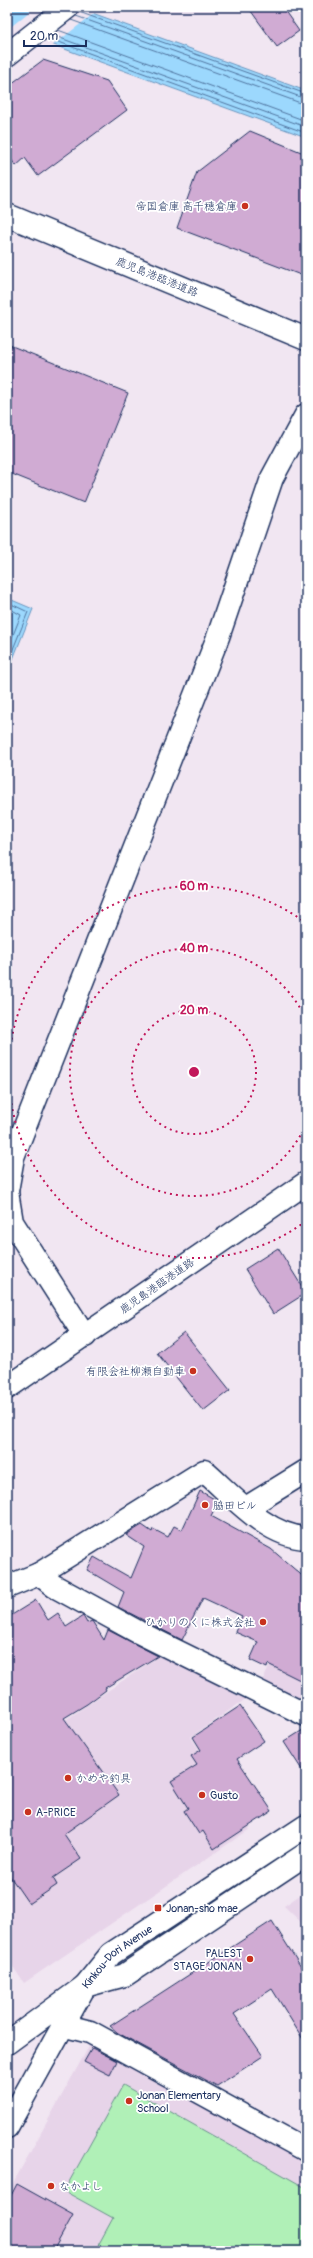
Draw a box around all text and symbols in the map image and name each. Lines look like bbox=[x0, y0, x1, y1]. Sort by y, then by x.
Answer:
scale bar bbox=[24, 22, 86, 48]
text: 20 m bbox=[30, 29, 59, 44]
place label: 帝国倉庫 高千穂倉庫 bbox=[136, 200, 237, 213]
marker: 帝国倉庫 高千穂倉庫 bbox=[240, 201, 250, 211]
street label: 鹿児島港臨港道路 bbox=[114, 254, 200, 300]
text: 60 m bbox=[180, 879, 209, 894]
text: 40 m bbox=[179, 941, 209, 956]
text: 20 m bbox=[180, 1003, 208, 1018]
centre of rings bbox=[187, 1065, 201, 1079]
street label: 鹿児島港臨港道路 bbox=[117, 1255, 197, 1317]
place label: 有限会社柳瀬自動車 bbox=[86, 1365, 185, 1378]
marker: 有限会社柳瀬自動車 bbox=[188, 1366, 198, 1376]
place label: 脇田ビル bbox=[213, 1499, 257, 1512]
marker: 脇田ビル bbox=[200, 1500, 210, 1510]
place label: ひかりのくに株式会社 bbox=[145, 1616, 255, 1629]
marker: ひかりのくに株式会社 bbox=[258, 1617, 268, 1627]
place label: かめや釣具 bbox=[76, 1772, 131, 1785]
marker: かめや釣具 bbox=[63, 1773, 73, 1783]
place label: Gusto bbox=[210, 1789, 238, 1802]
marker: Gusto bbox=[197, 1790, 207, 1800]
place label: A-PRICE bbox=[36, 1806, 76, 1819]
marker: A-PRICE bbox=[23, 1807, 33, 1817]
place label: Jonan-sho mae bbox=[166, 1902, 238, 1915]
marker: Jonan-sho mae bbox=[153, 1903, 163, 1913]
street label: Kinkou-Dori Avenue bbox=[79, 1922, 155, 1991]
place label: PALEST STAGE JONAN bbox=[173, 1947, 242, 1973]
marker: PALEST STAGE JONAN bbox=[245, 1954, 255, 1964]
place label: Jonan Elementary School bbox=[137, 2089, 221, 2115]
marker: Jonan Elementary School bbox=[124, 2096, 134, 2106]
place label: なかよし bbox=[59, 2180, 103, 2193]
marker: なかよし bbox=[46, 2181, 56, 2191]

